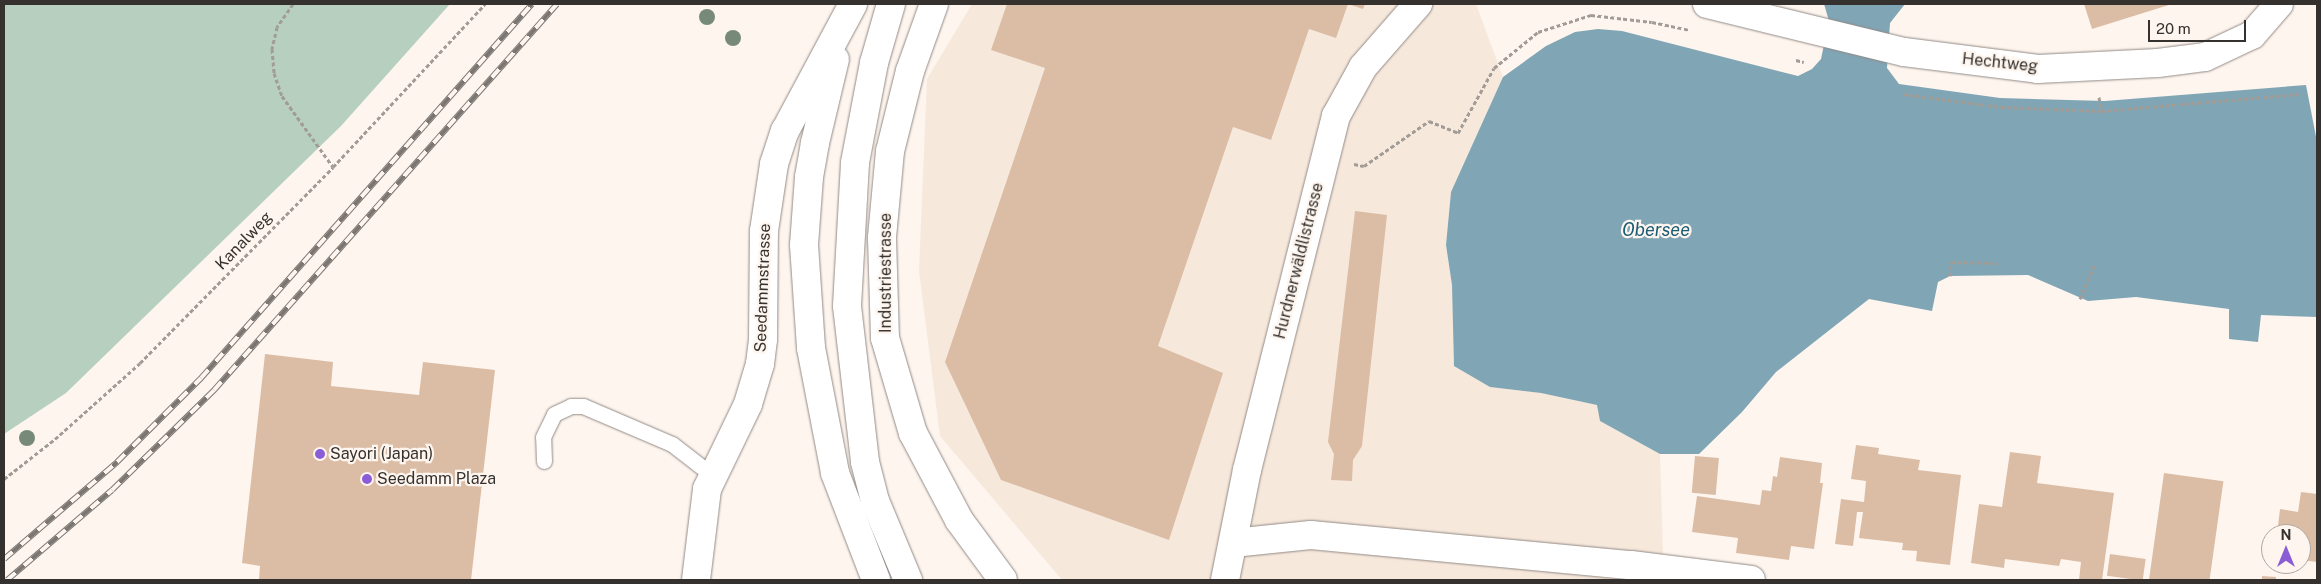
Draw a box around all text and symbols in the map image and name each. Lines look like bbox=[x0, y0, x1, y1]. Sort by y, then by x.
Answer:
scale bar bbox=[2151, 10, 2248, 42]
text: 20 m bbox=[2156, 20, 2191, 37]
street label: Hechtweg bbox=[1961, 49, 2039, 77]
street label: Hurdnerwäldlistrasse bbox=[1270, 181, 1328, 341]
street label: Kanalweg bbox=[212, 208, 276, 274]
street label: Industriestrasse bbox=[876, 213, 896, 333]
water label: Obersee bbox=[1622, 219, 1690, 241]
street label: Seedammstrasse bbox=[751, 223, 775, 353]
place label: Sayori (Japan) bbox=[330, 444, 433, 464]
marker: Sayori (Japan) bbox=[314, 448, 326, 460]
place label: Seedamm Plaza bbox=[377, 469, 496, 489]
marker: Seedamm Plaza bbox=[361, 473, 373, 485]
north arrow bbox=[2261, 524, 2311, 574]
text: N bbox=[2281, 527, 2291, 543]

